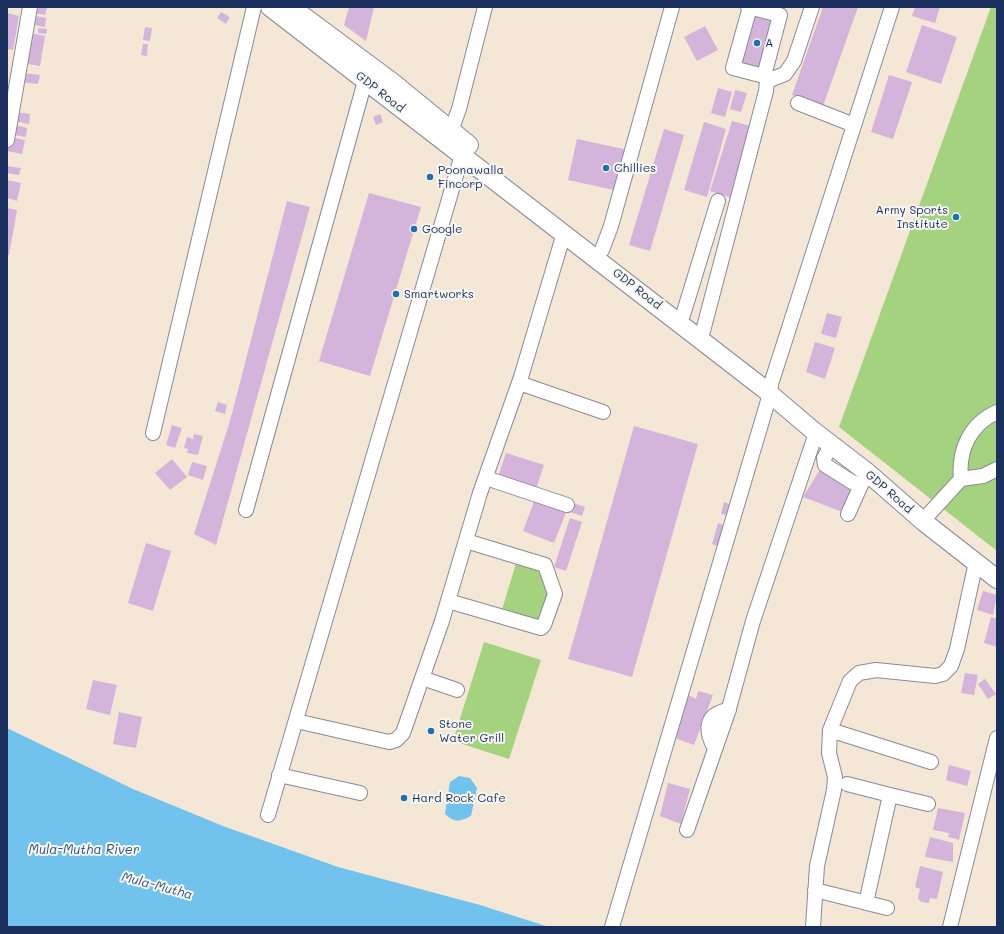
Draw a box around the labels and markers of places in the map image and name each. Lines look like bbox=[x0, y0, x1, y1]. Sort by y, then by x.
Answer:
place label: A bbox=[765, 36, 773, 50]
marker: A bbox=[752, 38, 762, 48]
place label: Chillies bbox=[614, 161, 656, 175]
place label: Poonawalla Fincorp bbox=[438, 163, 504, 191]
marker: Chillies bbox=[601, 163, 611, 173]
marker: Poonawalla Fincorp bbox=[425, 172, 435, 182]
place label: Army Sports Institute bbox=[876, 203, 948, 231]
marker: Army Sports Institute bbox=[951, 212, 961, 222]
place label: Google bbox=[422, 222, 463, 236]
marker: Google bbox=[409, 224, 419, 234]
place label: Smartworks bbox=[404, 287, 474, 301]
marker: Smartworks bbox=[391, 289, 401, 299]
place label: Stone Water Grill bbox=[439, 717, 504, 745]
marker: Stone Water Grill bbox=[426, 726, 436, 736]
place label: Hard Rock Cafe bbox=[412, 791, 506, 805]
marker: Hard Rock Cafe bbox=[399, 793, 409, 803]

